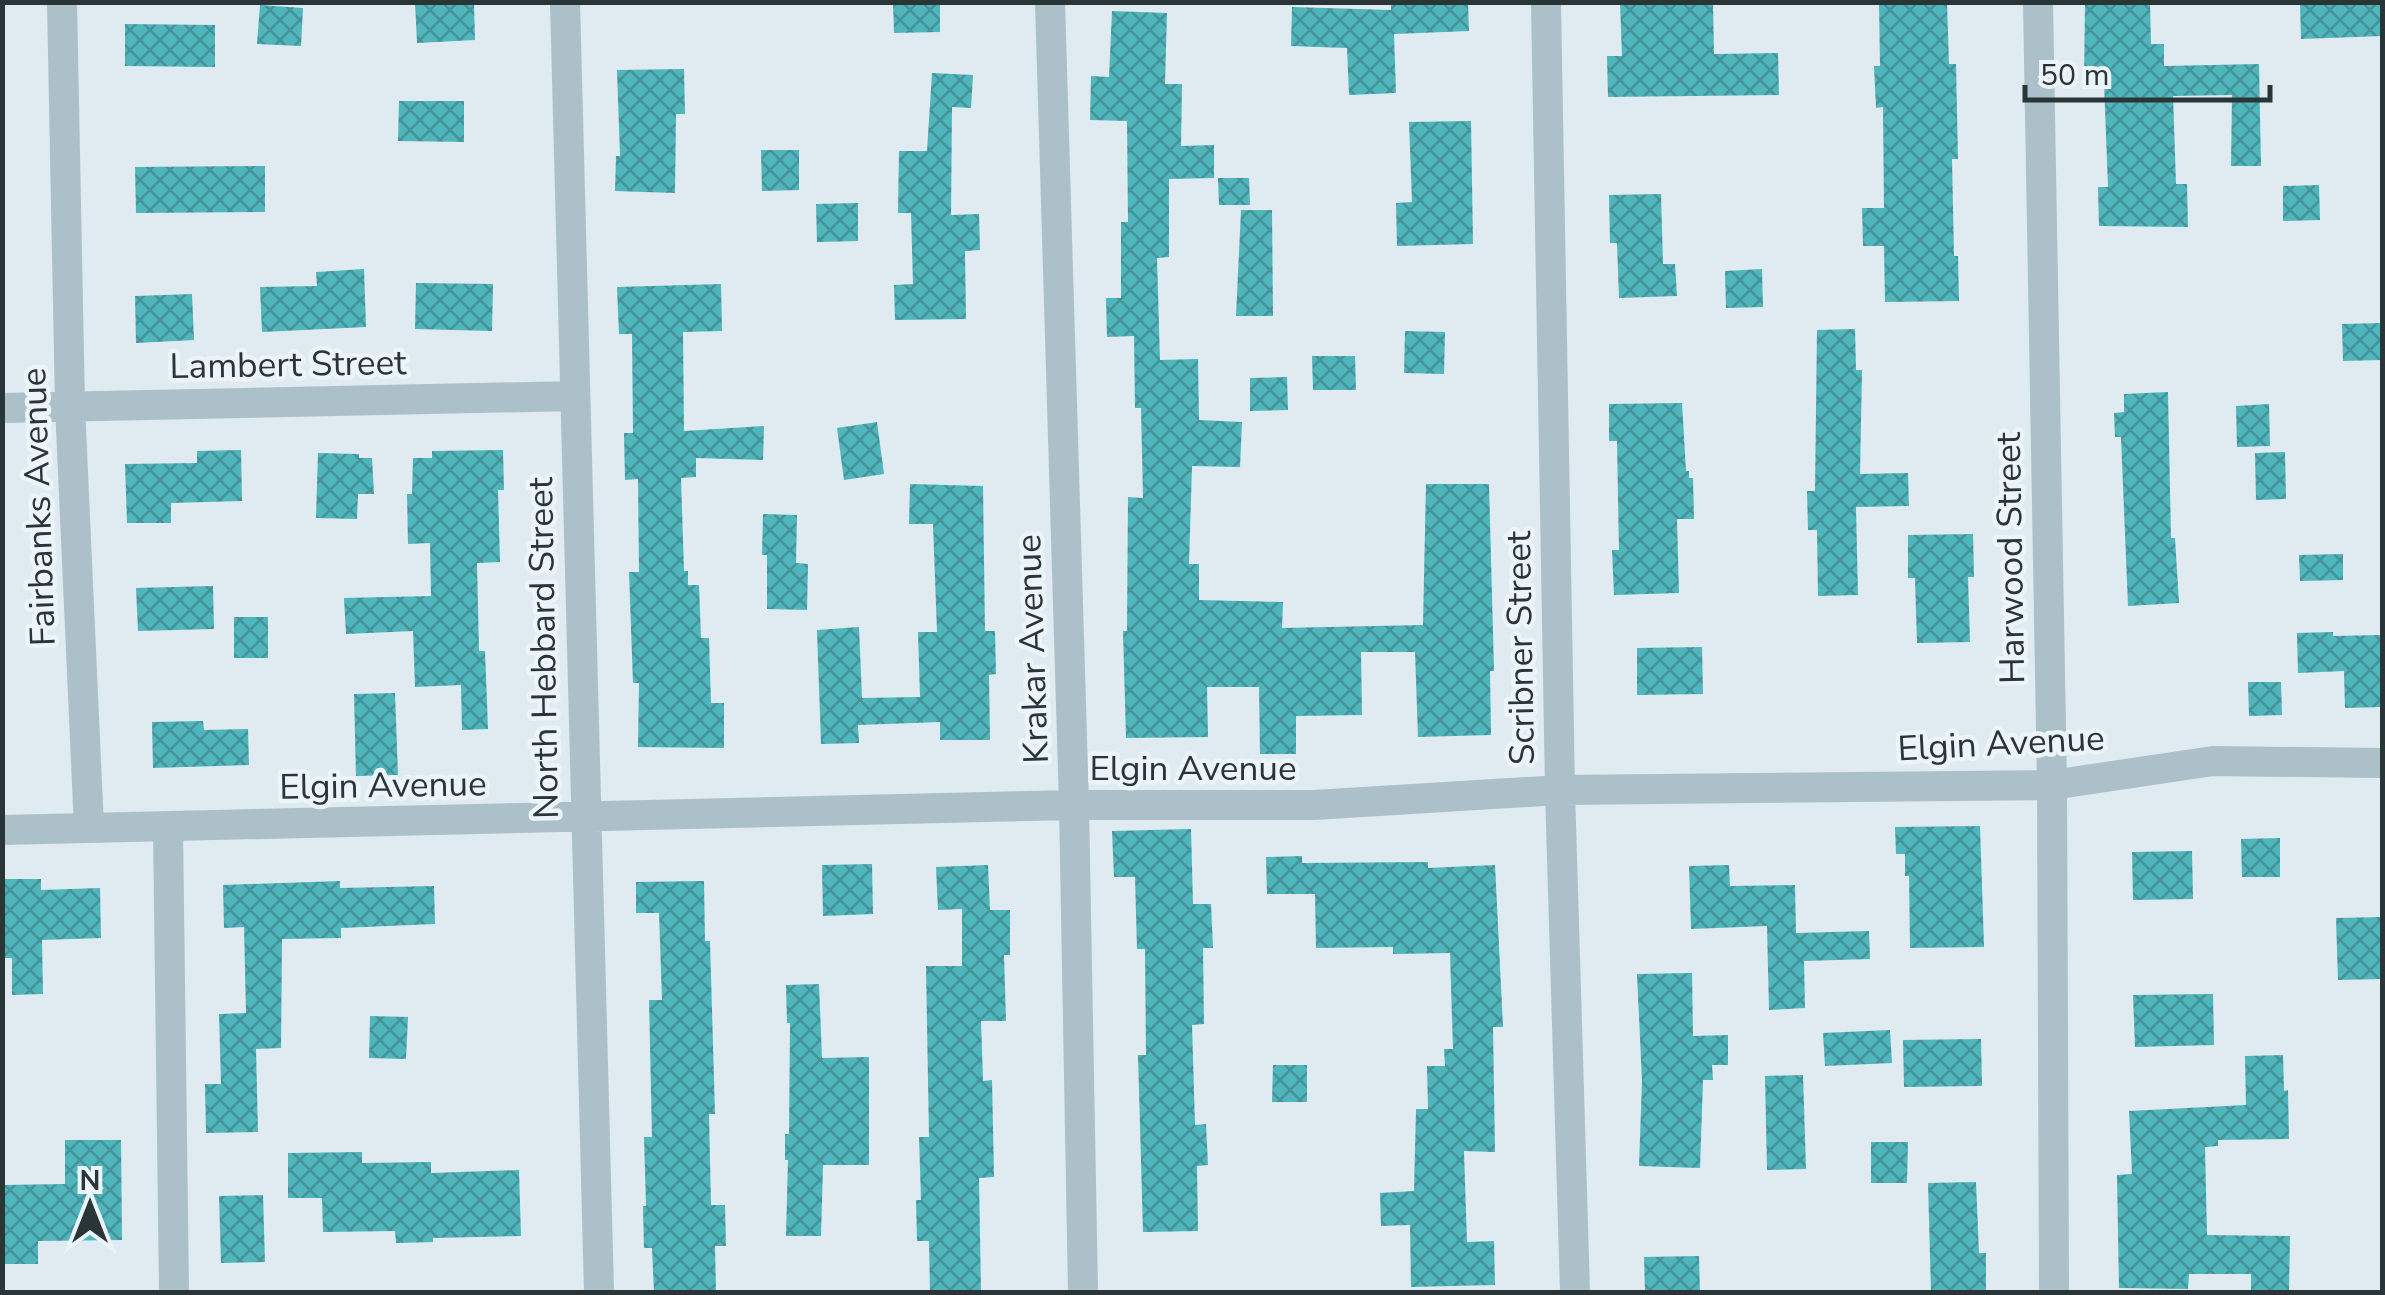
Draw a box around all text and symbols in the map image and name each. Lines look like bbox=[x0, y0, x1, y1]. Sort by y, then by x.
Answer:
scale bar bbox=[2025, 40, 2270, 102]
text: 50 m bbox=[2040, 55, 2109, 96]
street label: Lambert Street bbox=[169, 339, 408, 390]
street label: Fairbanks Avenue bbox=[10, 367, 67, 647]
street label: Harwood Street bbox=[1985, 431, 2036, 684]
street label: North Hebbard Street bbox=[517, 476, 570, 819]
street label: Scribner Street bbox=[1495, 530, 1546, 766]
street label: Krakar Avenue bbox=[1005, 534, 1060, 764]
street label: Elgin Avenue bbox=[1896, 715, 2106, 772]
street label: Elgin Avenue bbox=[1089, 745, 1297, 792]
street label: Elgin Avenue bbox=[279, 760, 487, 811]
north arrow bbox=[40, 1155, 140, 1255]
text: N bbox=[80, 1162, 100, 1200]

